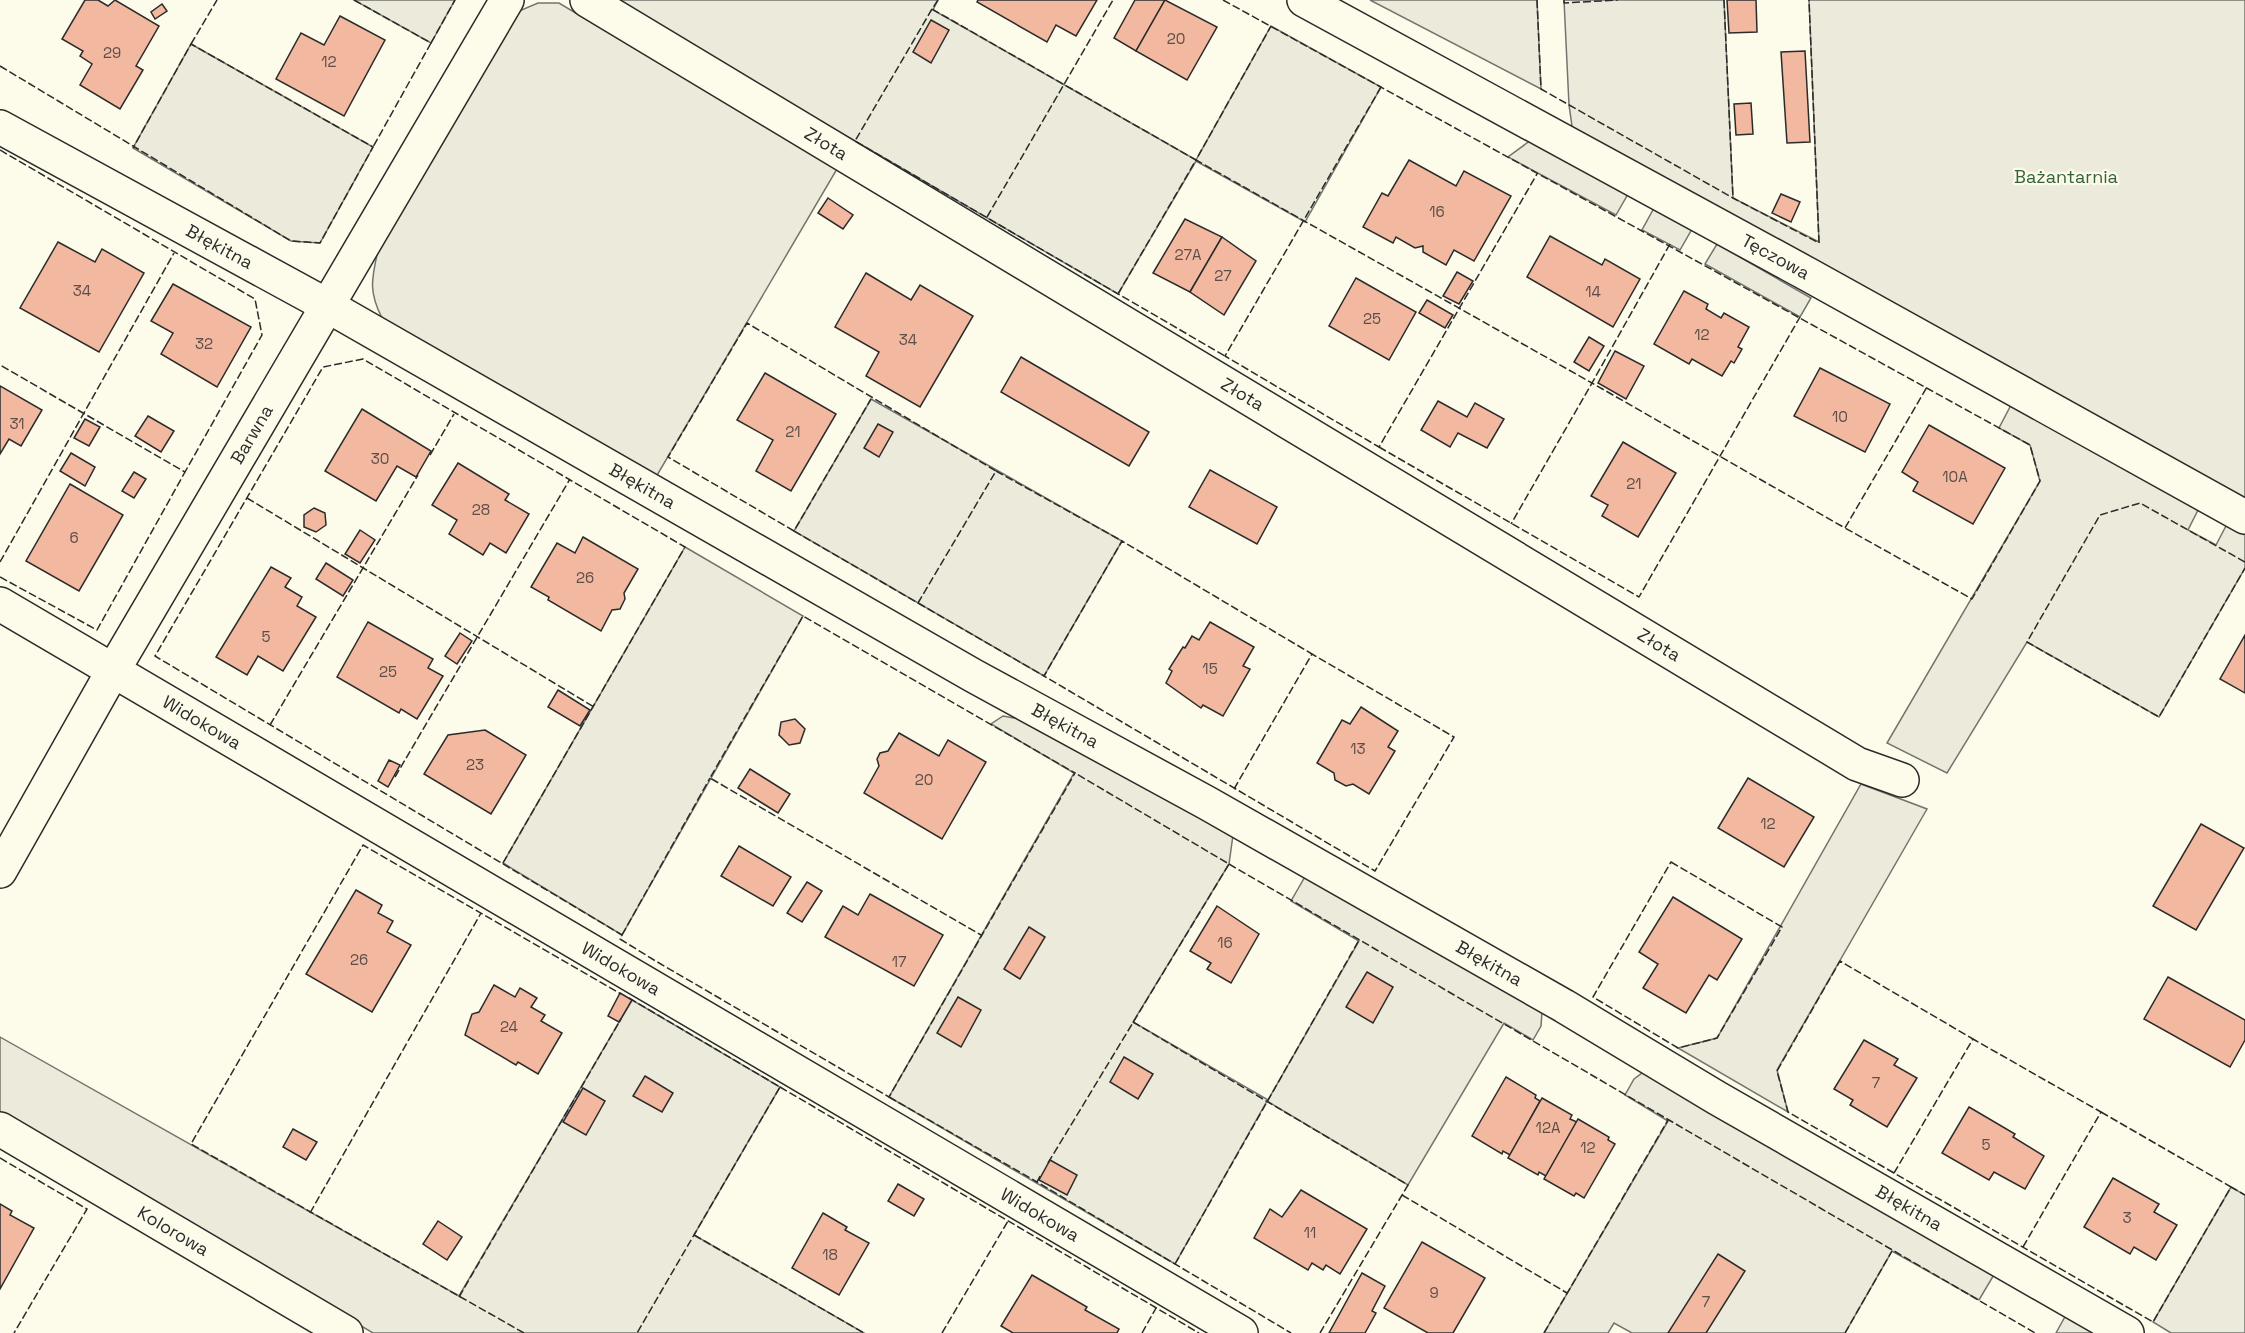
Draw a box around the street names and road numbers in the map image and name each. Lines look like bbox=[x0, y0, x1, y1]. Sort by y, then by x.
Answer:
street label: Złota bbox=[801, 122, 852, 165]
street label: Błękitna bbox=[182, 219, 257, 274]
street label: Tęczowa bbox=[1738, 228, 1814, 284]
street label: Złota bbox=[1217, 372, 1269, 416]
street label: Barwna bbox=[225, 400, 278, 468]
street label: Błękitna bbox=[605, 458, 680, 514]
street label: Złota bbox=[1633, 623, 1685, 666]
street label: Widokowa bbox=[158, 690, 246, 754]
street label: Błękitna bbox=[1028, 698, 1103, 753]
street label: Błękitna bbox=[1452, 935, 1527, 991]
street label: Widokowa bbox=[577, 936, 665, 1000]
street label: Błękitna bbox=[1872, 1179, 1947, 1236]
street label: Widokowa bbox=[996, 1182, 1084, 1247]
street label: Kolorowa bbox=[133, 1201, 213, 1261]

